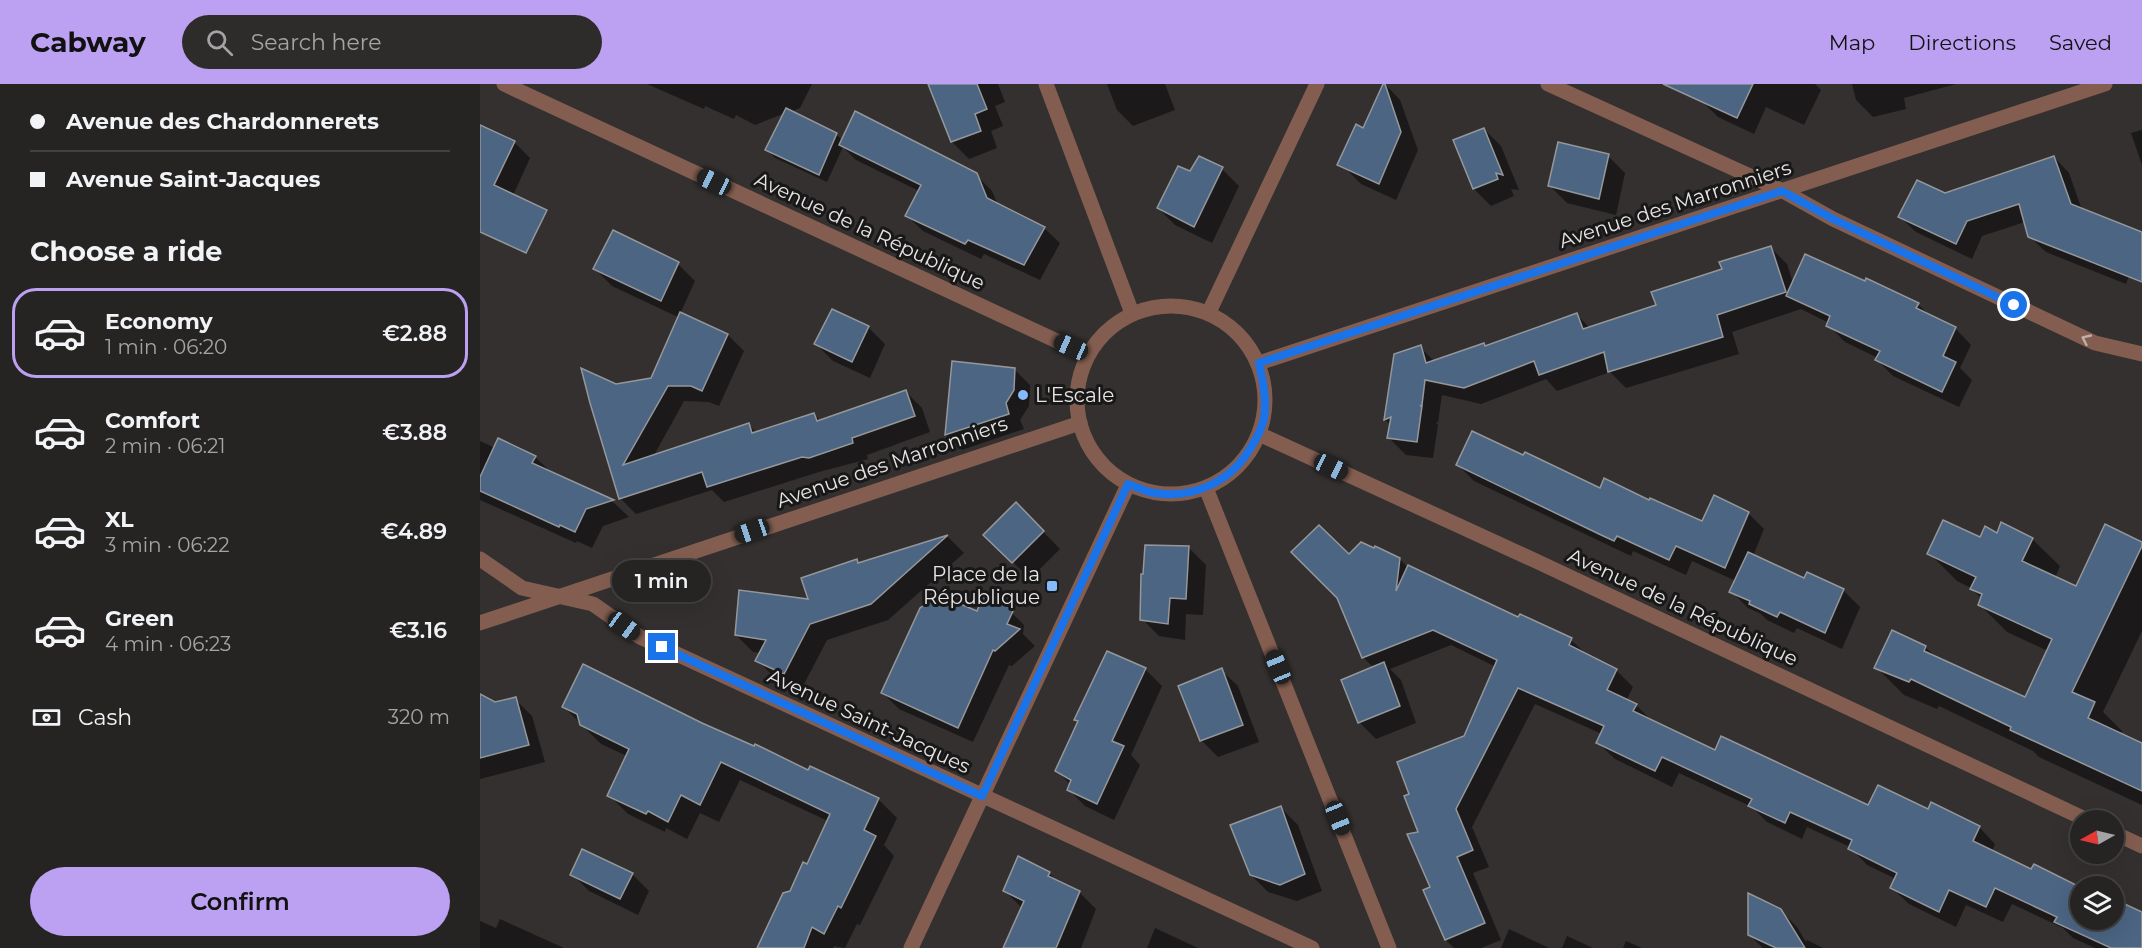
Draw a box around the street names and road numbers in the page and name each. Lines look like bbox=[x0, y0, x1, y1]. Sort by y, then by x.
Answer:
street label: Avenue des Marronniers bbox=[1556, 155, 1794, 253]
street label: Avenue de la République bbox=[751, 167, 989, 295]
street label: Avenue des Marronniers bbox=[773, 411, 1011, 513]
street label: Avenue de la République bbox=[1564, 543, 1802, 671]
street label: Avenue Saint-Jacques bbox=[764, 664, 974, 779]

